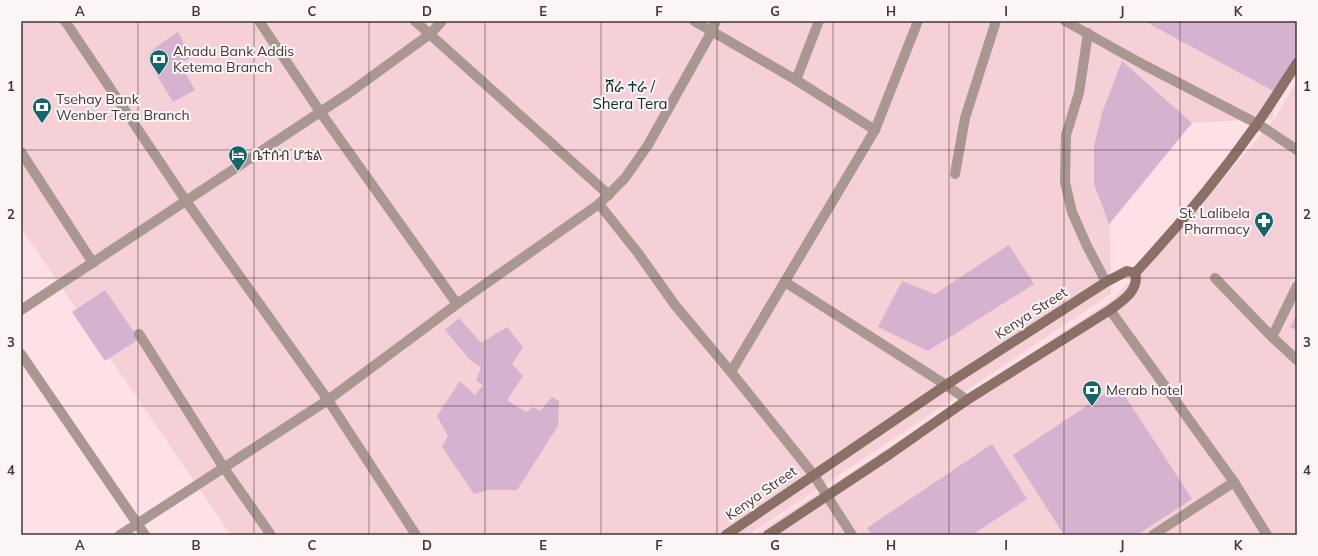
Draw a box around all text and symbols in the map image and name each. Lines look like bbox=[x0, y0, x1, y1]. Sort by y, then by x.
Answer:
text: A bbox=[75, 3, 85, 19]
text: B bbox=[192, 3, 201, 19]
text: C bbox=[308, 3, 317, 19]
text: D bbox=[422, 3, 432, 19]
text: E bbox=[539, 3, 547, 19]
text: F bbox=[655, 3, 663, 19]
text: G bbox=[770, 3, 780, 19]
text: H bbox=[886, 3, 896, 19]
text: I bbox=[1004, 3, 1008, 19]
text: J bbox=[1120, 3, 1124, 19]
text: K bbox=[1234, 3, 1244, 19]
place label: Ahadu Bank Addis Ketema Branch bbox=[173, 42, 294, 76]
bank icon: Ahadu Bank Addis Ketema Branch bbox=[148, 48, 170, 76]
district label: ሸራ ተራ / Shera Tera bbox=[592, 77, 668, 113]
text: 1 bbox=[7, 78, 15, 94]
text: 1 bbox=[1303, 78, 1311, 94]
place label: Tsehay Bank Wenber Tera Branch bbox=[56, 90, 190, 124]
bank icon: Tsehay Bank Wenber Tera Branch bbox=[31, 96, 53, 124]
hotel icon: ቤተሰብ ሆቴል bbox=[227, 144, 249, 172]
place label: ቤተሰብ ሆቴል bbox=[252, 146, 323, 164]
place label: St. Lalibela Pharmacy bbox=[1179, 204, 1251, 238]
text: 2 bbox=[7, 206, 15, 222]
text: 2 bbox=[1303, 206, 1311, 222]
pharmacy icon: St. Lalibela Pharmacy bbox=[1253, 210, 1275, 238]
street label: Kenya Street bbox=[991, 283, 1071, 343]
text: 3 bbox=[7, 334, 15, 350]
text: 3 bbox=[1303, 334, 1311, 350]
bank icon: Merab hotel bbox=[1081, 379, 1103, 407]
place label: Merab hotel bbox=[1106, 381, 1183, 399]
text: 4 bbox=[7, 462, 15, 478]
street label: Kenya Street bbox=[722, 462, 800, 524]
text: 4 bbox=[1303, 462, 1311, 478]
text: A bbox=[75, 537, 85, 553]
text: B bbox=[192, 537, 201, 553]
text: C bbox=[308, 537, 317, 553]
text: D bbox=[422, 537, 432, 553]
text: E bbox=[539, 537, 547, 553]
text: F bbox=[655, 537, 663, 553]
text: G bbox=[770, 537, 780, 553]
text: H bbox=[886, 537, 896, 553]
text: I bbox=[1004, 537, 1008, 553]
text: J bbox=[1120, 537, 1124, 553]
text: K bbox=[1234, 537, 1244, 553]

